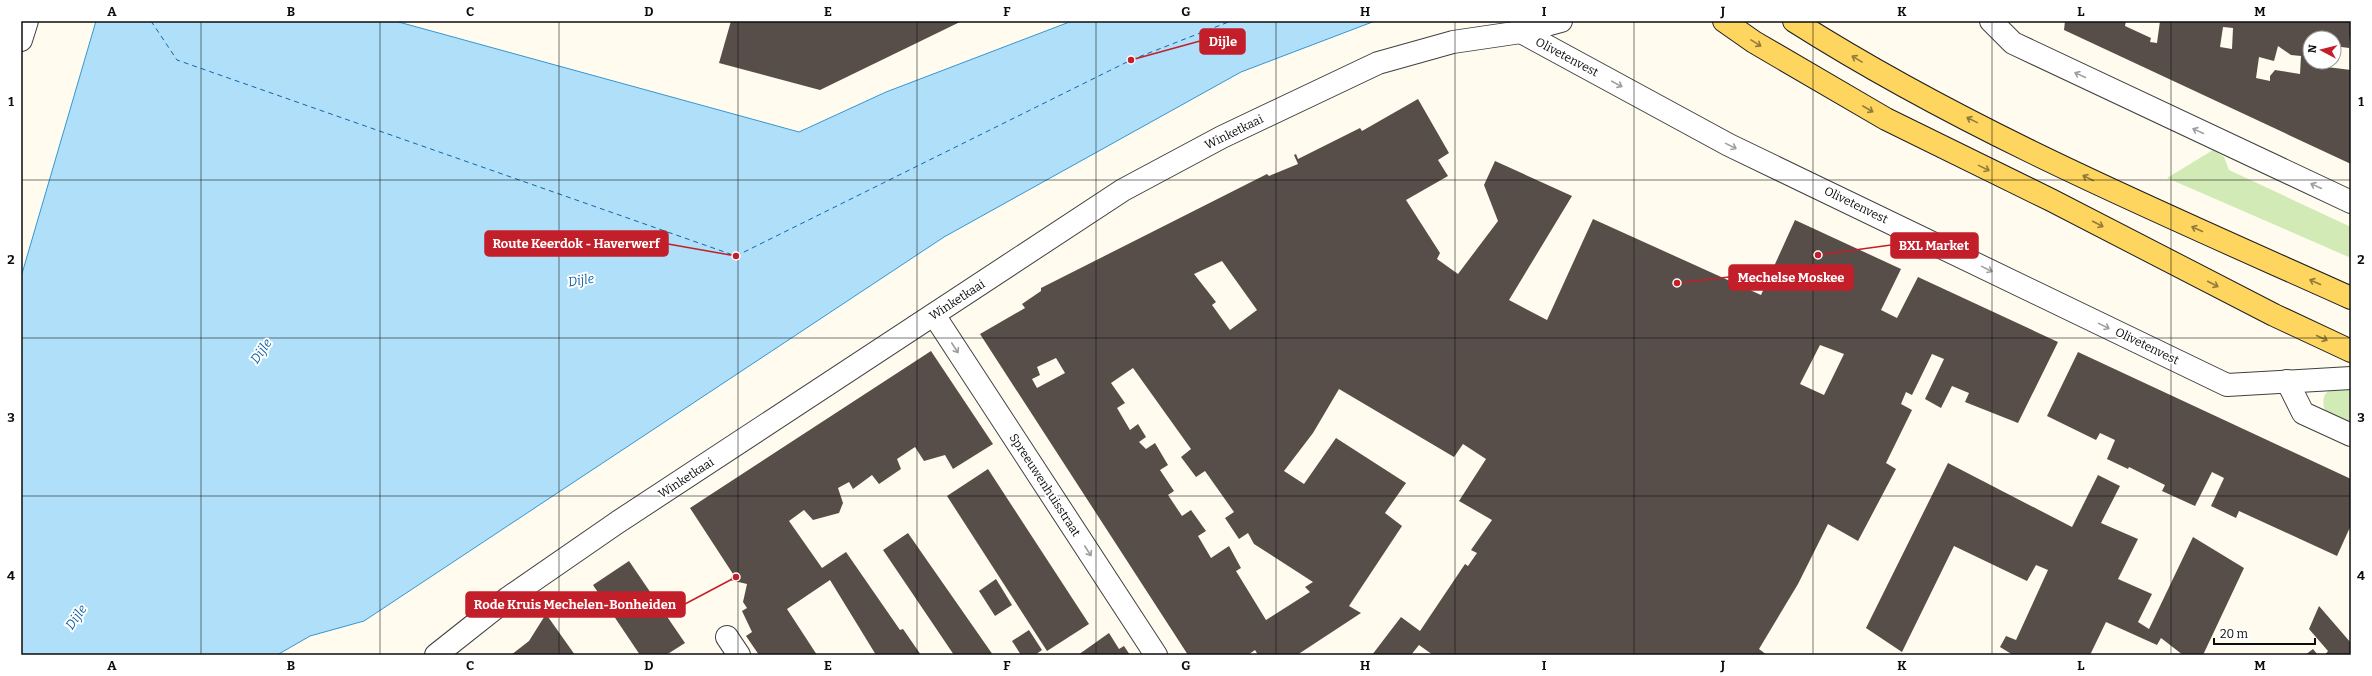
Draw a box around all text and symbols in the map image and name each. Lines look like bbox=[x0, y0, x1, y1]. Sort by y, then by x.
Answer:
text: A bbox=[107, 4, 117, 19]
text: B bbox=[287, 4, 295, 19]
text: C bbox=[466, 4, 474, 19]
text: D bbox=[644, 4, 654, 19]
text: E bbox=[824, 4, 832, 19]
text: F bbox=[1003, 4, 1011, 19]
text: G bbox=[1181, 4, 1191, 19]
text: H bbox=[1360, 4, 1370, 19]
text: I bbox=[1542, 4, 1547, 19]
text: J bbox=[1720, 4, 1726, 19]
text: K bbox=[1897, 4, 1907, 19]
text: L bbox=[2077, 4, 2085, 19]
text: M bbox=[2254, 4, 2266, 19]
callout: Dijle bbox=[1200, 29, 1245, 54]
north arrow bbox=[2302, 30, 2342, 70]
text: Dijle bbox=[1209, 34, 1237, 50]
street label: Olivetenvest bbox=[1533, 35, 1601, 80]
one-way arrow bbox=[1750, 39, 1762, 47]
text: N bbox=[2306, 43, 2320, 54]
one-way arrow bbox=[1851, 55, 1863, 63]
one-way arrow bbox=[2075, 71, 2087, 78]
one-way arrow bbox=[1611, 81, 1623, 89]
text: 1 bbox=[8, 94, 14, 109]
text: 1 bbox=[2358, 94, 2364, 109]
one-way arrow bbox=[1862, 106, 1874, 114]
street label: Winketkaai bbox=[1203, 112, 1266, 152]
one-way arrow bbox=[1966, 116, 1978, 123]
one-way arrow bbox=[2192, 127, 2204, 134]
one-way arrow bbox=[1725, 143, 1737, 150]
one-way arrow bbox=[1978, 164, 1990, 172]
one-way arrow bbox=[2082, 174, 2094, 181]
one-way arrow bbox=[2310, 182, 2322, 189]
street label: Olivetenvest bbox=[1822, 184, 1891, 227]
one-way arrow bbox=[2092, 221, 2104, 229]
one-way arrow bbox=[2191, 225, 2203, 232]
callout: Route Keerdok - Haverwerf bbox=[485, 231, 668, 256]
callout: BXL Market bbox=[1891, 233, 1978, 258]
text: Route Keerdok - Haverwerf bbox=[492, 236, 661, 251]
text: BXL Market bbox=[1899, 238, 1969, 253]
text: 2 bbox=[7, 252, 15, 267]
text: 2 bbox=[2357, 252, 2365, 267]
callout: Mechelse Moskee bbox=[1729, 265, 1853, 290]
one-way arrow bbox=[1981, 266, 1993, 274]
water label: Dijle bbox=[567, 270, 596, 289]
text: Mechelse Moskee bbox=[1737, 270, 1845, 285]
street label: Winketkaai bbox=[927, 277, 988, 323]
one-way arrow bbox=[2310, 278, 2322, 285]
one-way arrow bbox=[2207, 281, 2219, 288]
one-way arrow bbox=[2098, 323, 2110, 330]
street label: Olivetenvest bbox=[2113, 325, 2182, 368]
water label: Dijle bbox=[247, 335, 275, 366]
one-way arrow bbox=[2316, 335, 2328, 342]
one-way arrow bbox=[951, 342, 959, 353]
text: 3 bbox=[7, 410, 15, 425]
text: 3 bbox=[2357, 410, 2365, 425]
street label: Spreeuwenhuisstraat bbox=[1007, 431, 1084, 540]
street label: Winketkaai bbox=[656, 455, 717, 501]
one-way arrow bbox=[1083, 545, 1092, 556]
text: 4 bbox=[7, 568, 15, 583]
text: 4 bbox=[2357, 568, 2365, 583]
callout: Rode Kruis Mechelen-Bonheiden bbox=[466, 592, 685, 617]
text: Rode Kruis Mechelen-Bonheiden bbox=[474, 597, 677, 612]
water label: Dijle bbox=[62, 601, 90, 632]
scale bar bbox=[2214, 620, 2315, 646]
text: 20 m bbox=[2220, 627, 2249, 641]
text: A bbox=[107, 658, 117, 673]
text: B bbox=[287, 658, 295, 673]
text: C bbox=[466, 658, 474, 673]
text: D bbox=[644, 658, 654, 673]
text: E bbox=[824, 658, 832, 673]
text: F bbox=[1003, 658, 1011, 673]
text: G bbox=[1181, 658, 1191, 673]
text: H bbox=[1360, 658, 1370, 673]
text: I bbox=[1542, 658, 1547, 673]
text: J bbox=[1720, 658, 1726, 673]
text: K bbox=[1897, 658, 1907, 673]
text: L bbox=[2077, 658, 2085, 673]
text: M bbox=[2254, 658, 2266, 673]

